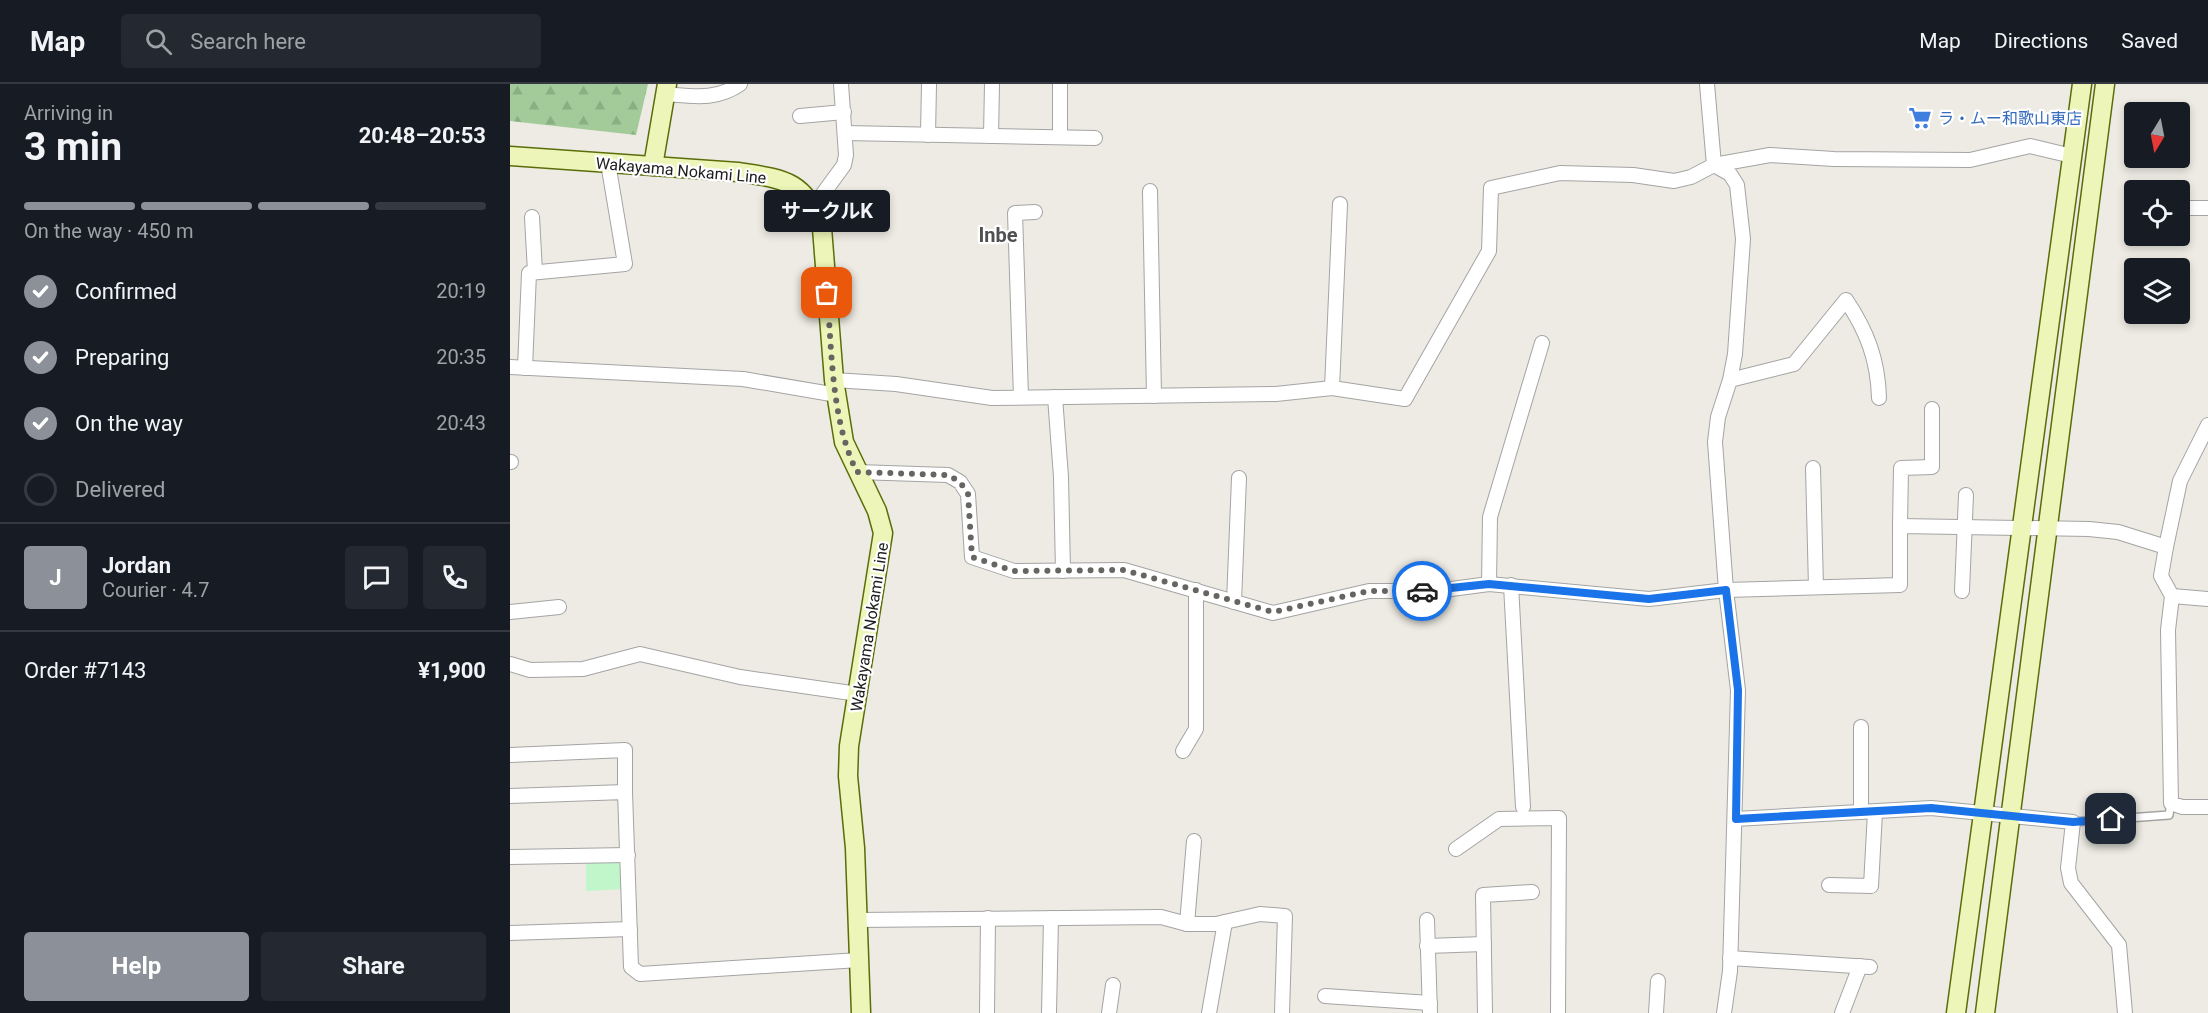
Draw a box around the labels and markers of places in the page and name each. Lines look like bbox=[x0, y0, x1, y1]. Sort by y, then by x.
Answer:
supermarket icon: ラ・ムー和歌山東店 bbox=[1907, 105, 1933, 131]
place label: ラ・ムー和歌山東店 bbox=[1938, 109, 2082, 128]
callout: サークルK bbox=[764, 191, 890, 233]
pin bbox=[801, 267, 852, 318]
pin bbox=[2085, 793, 2136, 844]

